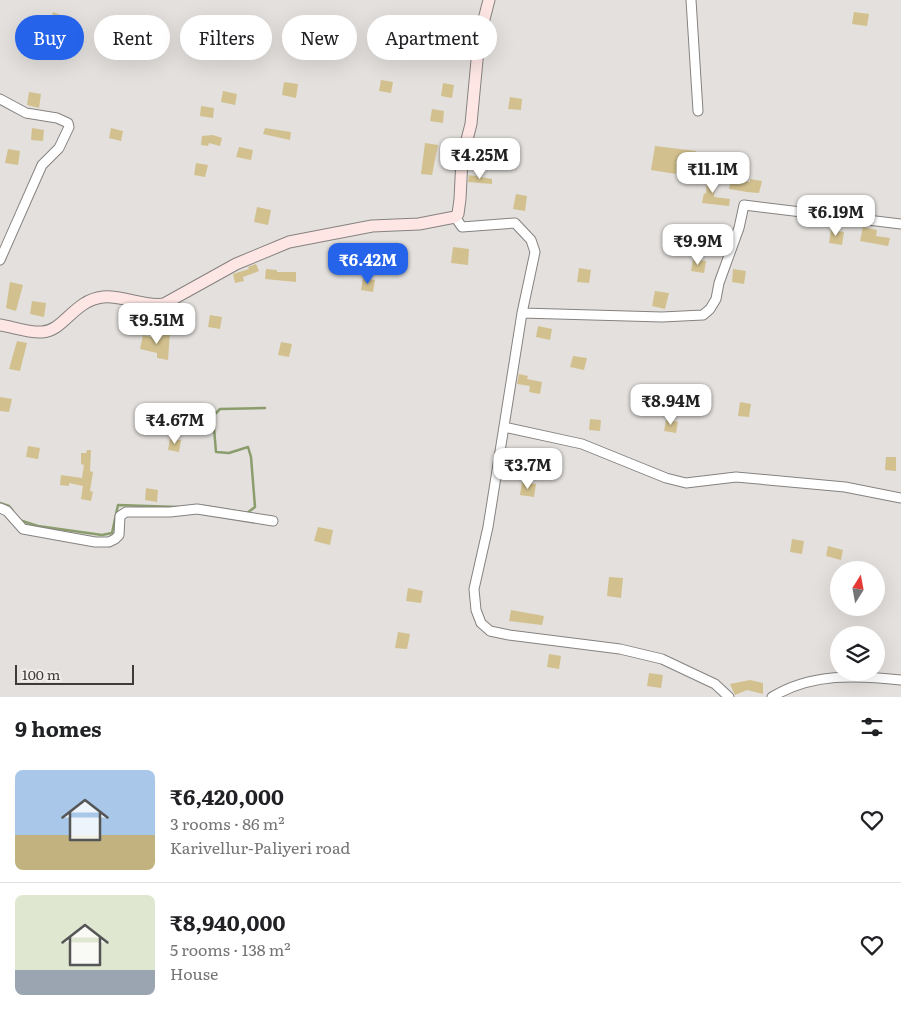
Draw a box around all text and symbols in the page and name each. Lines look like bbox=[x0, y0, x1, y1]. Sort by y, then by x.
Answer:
chip: Buy bbox=[15, 15, 84, 60]
chip: Rent bbox=[94, 15, 170, 60]
chip: Filters bbox=[180, 15, 272, 60]
chip: New bbox=[282, 15, 357, 60]
chip: Apartment bbox=[367, 15, 497, 60]
pin: ₹4.25M bbox=[439, 138, 521, 180]
text: ₹4.25M bbox=[451, 142, 509, 166]
pin: ₹11.1M bbox=[672, 152, 754, 194]
text: ₹11.1M bbox=[688, 156, 738, 180]
pin: ₹6.19M bbox=[795, 194, 877, 237]
text: ₹6.19M bbox=[808, 199, 864, 223]
pin: ₹9.9M bbox=[663, 224, 733, 266]
text: ₹9.9M bbox=[673, 228, 723, 252]
pin: ₹6.42M bbox=[327, 242, 409, 285]
text: ₹6.42M bbox=[339, 247, 397, 271]
pin: ₹9.51M bbox=[116, 302, 198, 345]
text: ₹9.51M bbox=[129, 307, 185, 331]
pin: ₹8.94M bbox=[630, 384, 712, 426]
text: ₹8.94M bbox=[641, 388, 701, 412]
pin: ₹4.67M bbox=[134, 402, 216, 445]
text: ₹4.67M bbox=[146, 407, 204, 431]
pin: ₹3.7M bbox=[493, 448, 563, 490]
text: ₹3.7M bbox=[504, 452, 552, 476]
north arrow bbox=[830, 561, 885, 616]
map controls bbox=[830, 561, 885, 681]
button: layers bbox=[830, 626, 885, 681]
scale bar bbox=[15, 662, 134, 685]
text: 100 m bbox=[22, 664, 60, 684]
text: 9 homes bbox=[15, 712, 102, 743]
icon: filters bbox=[858, 713, 886, 741]
text: ₹6,420,000 bbox=[170, 780, 284, 811]
icon: home bbox=[55, 790, 115, 850]
icon: heart bbox=[858, 806, 886, 834]
text: 3 rooms · 86 m² bbox=[170, 811, 285, 835]
text: Karivellur-Paliyeri road bbox=[170, 835, 350, 859]
text: ₹8,940,000 bbox=[170, 906, 285, 937]
icon: home bbox=[55, 915, 115, 975]
icon: heart bbox=[858, 931, 886, 959]
text: 5 rooms · 138 m² bbox=[170, 937, 291, 961]
text: House bbox=[170, 961, 218, 985]

